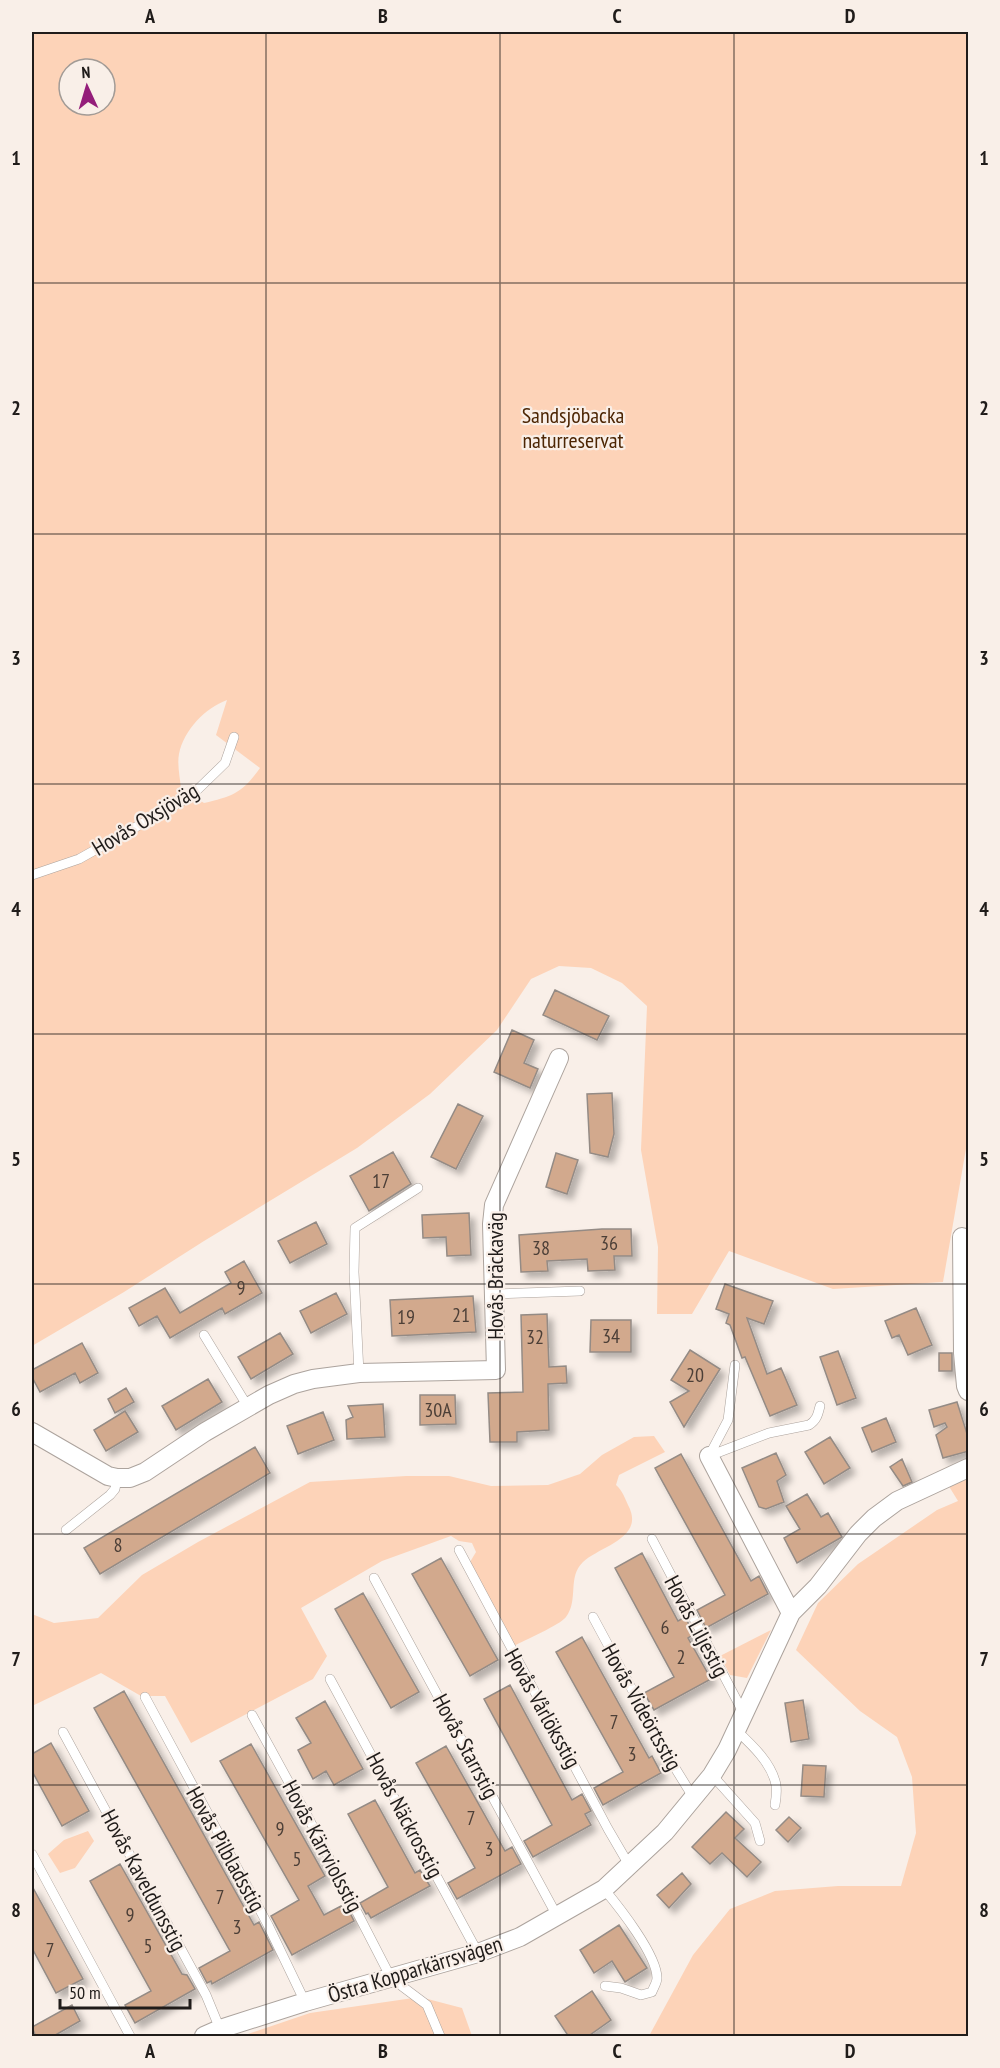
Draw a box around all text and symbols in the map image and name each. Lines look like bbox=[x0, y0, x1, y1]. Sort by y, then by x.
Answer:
text: A bbox=[144, 3, 156, 29]
text: B bbox=[378, 3, 388, 29]
text: C bbox=[612, 3, 622, 29]
text: D bbox=[845, 3, 856, 29]
north arrow bbox=[57, 57, 117, 117]
text: N bbox=[81, 62, 91, 82]
text: 1 bbox=[11, 145, 21, 171]
text: 1 bbox=[979, 145, 989, 171]
text: 2 bbox=[11, 395, 21, 421]
text: 2 bbox=[979, 395, 989, 421]
park label: Sandsjöbacka naturreservat bbox=[522, 401, 624, 454]
text: 3 bbox=[11, 645, 21, 671]
text: 3 bbox=[979, 645, 989, 671]
street label: Hovås Oxsjöväg bbox=[87, 776, 203, 862]
text: 4 bbox=[11, 896, 21, 922]
text: 4 bbox=[979, 896, 989, 922]
text: 5 bbox=[11, 1146, 21, 1172]
text: 5 bbox=[979, 1146, 989, 1172]
house number: 17 bbox=[372, 1168, 390, 1194]
street label: Hovås Bräckaväg bbox=[481, 1212, 509, 1340]
house number: 36 bbox=[600, 1230, 618, 1256]
house number: 38 bbox=[532, 1235, 550, 1261]
house number: 9 bbox=[237, 1275, 246, 1301]
house number: 21 bbox=[452, 1302, 470, 1328]
house number: 19 bbox=[397, 1304, 415, 1330]
house number: 34 bbox=[602, 1323, 620, 1349]
house number: 32 bbox=[526, 1324, 544, 1350]
house number: 20 bbox=[686, 1362, 704, 1388]
text: 6 bbox=[11, 1396, 21, 1422]
text: 6 bbox=[979, 1396, 989, 1422]
house number: 30A bbox=[424, 1397, 452, 1423]
house number: 8 bbox=[114, 1532, 123, 1558]
street label: Hovås Liljestig bbox=[659, 1570, 735, 1682]
house number: 6 bbox=[661, 1614, 670, 1640]
street label: Hovås Videörtsstig bbox=[596, 1639, 688, 1775]
street label: Hovås Vårlöksstig bbox=[499, 1643, 587, 1773]
house number: 2 bbox=[677, 1644, 686, 1670]
text: 7 bbox=[11, 1646, 21, 1672]
text: 7 bbox=[979, 1646, 989, 1672]
street label: Hovås Starrstig bbox=[427, 1689, 505, 1803]
house number: 7 bbox=[610, 1709, 619, 1735]
house number: 3 bbox=[628, 1741, 637, 1767]
street label: Hovås Näckrosstig bbox=[360, 1747, 450, 1883]
street label: Hovås Kärrviolsstig bbox=[277, 1775, 369, 1917]
street label: Hovås Pilbladsstig bbox=[180, 1782, 272, 1916]
street label: Hovås Kaveldunsstig bbox=[95, 1804, 193, 1956]
house number: 7 bbox=[467, 1805, 476, 1831]
house number: 9 bbox=[276, 1816, 285, 1842]
house number: 3 bbox=[485, 1836, 494, 1862]
house number: 5 bbox=[293, 1846, 302, 1872]
house number: 7 bbox=[216, 1884, 225, 1910]
text: 8 bbox=[11, 1897, 21, 1923]
text: 8 bbox=[979, 1897, 989, 1923]
house number: 9 bbox=[126, 1902, 135, 1928]
house number: 3 bbox=[233, 1914, 242, 1940]
street label: Östra Kopparkärrsvägen bbox=[324, 1929, 506, 2009]
house number: 5 bbox=[144, 1933, 153, 1959]
house number: 7 bbox=[46, 1937, 55, 1963]
scale bar bbox=[60, 1972, 190, 2010]
text: 50 m bbox=[69, 1981, 101, 2004]
text: A bbox=[144, 2038, 156, 2064]
text: B bbox=[378, 2038, 388, 2064]
text: C bbox=[612, 2038, 622, 2064]
text: D bbox=[845, 2038, 856, 2064]

